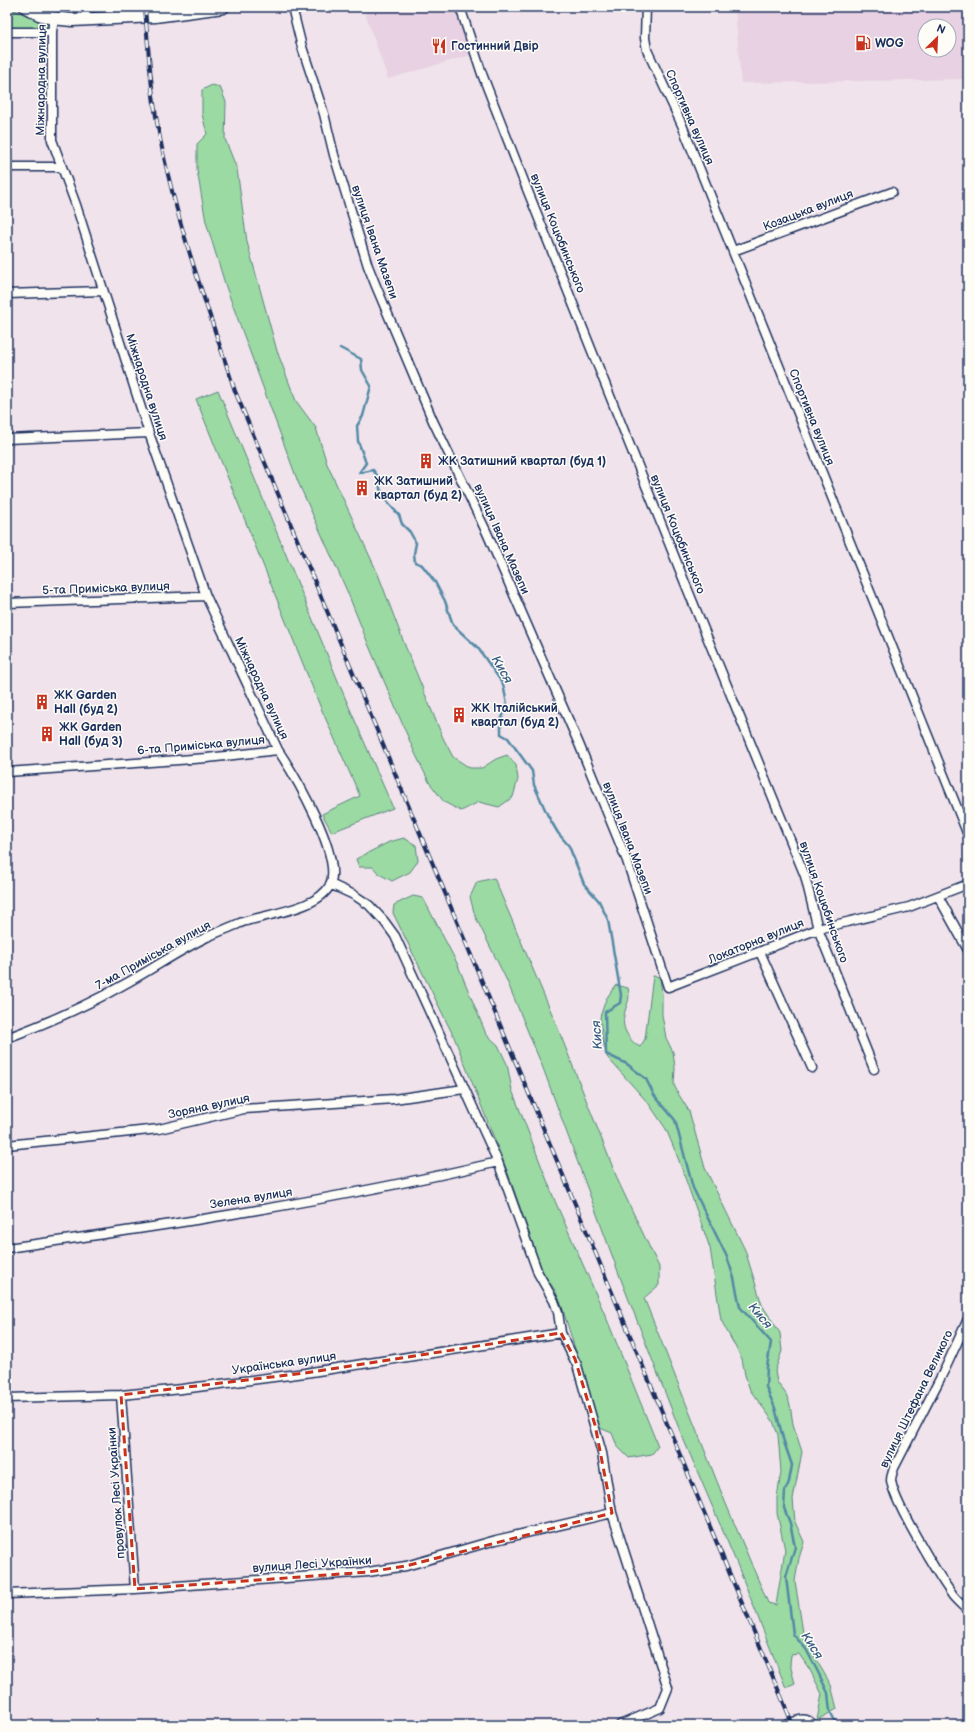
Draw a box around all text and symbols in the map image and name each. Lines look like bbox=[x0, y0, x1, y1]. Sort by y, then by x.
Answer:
north arrow bbox=[917, 18, 957, 58]
text: N bbox=[934, 22, 947, 37]
street label: Міжнародна вулиця bbox=[33, 24, 50, 136]
fuel station icon: WOG bbox=[854, 34, 872, 52]
place label: WOG bbox=[875, 36, 904, 51]
restaurant icon: Гостинний Двір bbox=[430, 37, 448, 55]
place label: Гостинний Двір bbox=[451, 39, 539, 54]
street label: Спортивна вулиця bbox=[662, 67, 717, 167]
street label: вулиця Коцюбинського bbox=[527, 171, 588, 295]
street label: вулиця Івана Мазепи bbox=[348, 183, 401, 301]
street label: Козацька вулиця bbox=[761, 186, 856, 235]
street label: Міжнародна вулиця bbox=[122, 332, 171, 443]
street label: Спортивна вулиця bbox=[785, 367, 838, 468]
building icon: ЖК Затишний квартал (буд 1) bbox=[417, 452, 435, 470]
place label: ЖК Затишний квартал (буд 1) bbox=[438, 454, 606, 469]
street label: вулиця Коцюбинського bbox=[647, 472, 708, 596]
place label: ЖК Затишний квартал (буд 2) bbox=[374, 474, 462, 503]
building icon: ЖК Затишний квартал (буд 2) bbox=[353, 479, 371, 497]
street label: вулиця Івана Мазепи bbox=[470, 482, 533, 597]
street label: 5-та Приміська вулиця bbox=[42, 579, 170, 598]
street label: Міжнародна вулиця bbox=[231, 635, 292, 742]
water label: Кися bbox=[488, 653, 517, 687]
place label: ЖК Garden Hall (буд 2) bbox=[54, 688, 118, 717]
building icon: ЖК Garden Hall (буд 2) bbox=[33, 693, 51, 711]
place label: ЖК Італійський квартал (буд 2) bbox=[471, 701, 559, 730]
building icon: ЖК Італійський квартал (буд 2) bbox=[450, 706, 468, 724]
place label: ЖК Garden Hall (буд 3) bbox=[59, 720, 123, 749]
building icon: ЖК Garden Hall (буд 3) bbox=[38, 725, 56, 743]
street label: 6-та Приміська вулиця bbox=[137, 732, 266, 759]
street label: вулиця Івана Мазепи bbox=[599, 780, 656, 897]
street label: вулиця Коцюбинського bbox=[796, 840, 851, 965]
street label: Локаторна вулиця bbox=[705, 915, 806, 968]
street label: 7-ма Приміська вулиця bbox=[93, 917, 214, 993]
water label: Кися bbox=[588, 1019, 606, 1050]
street label: Зоряна вулиця bbox=[167, 1090, 252, 1122]
street label: Зелена вулиця bbox=[209, 1185, 294, 1212]
water label: Кися bbox=[745, 1299, 776, 1333]
street label: вулиця Штефана Великого bbox=[877, 1328, 956, 1471]
street label: Українська вулиця bbox=[231, 1349, 337, 1378]
street label: провулок Лесі Українки bbox=[104, 1427, 129, 1559]
street label: вулиця Лесі Українки bbox=[252, 1553, 372, 1576]
water label: Кися bbox=[797, 1629, 827, 1663]

